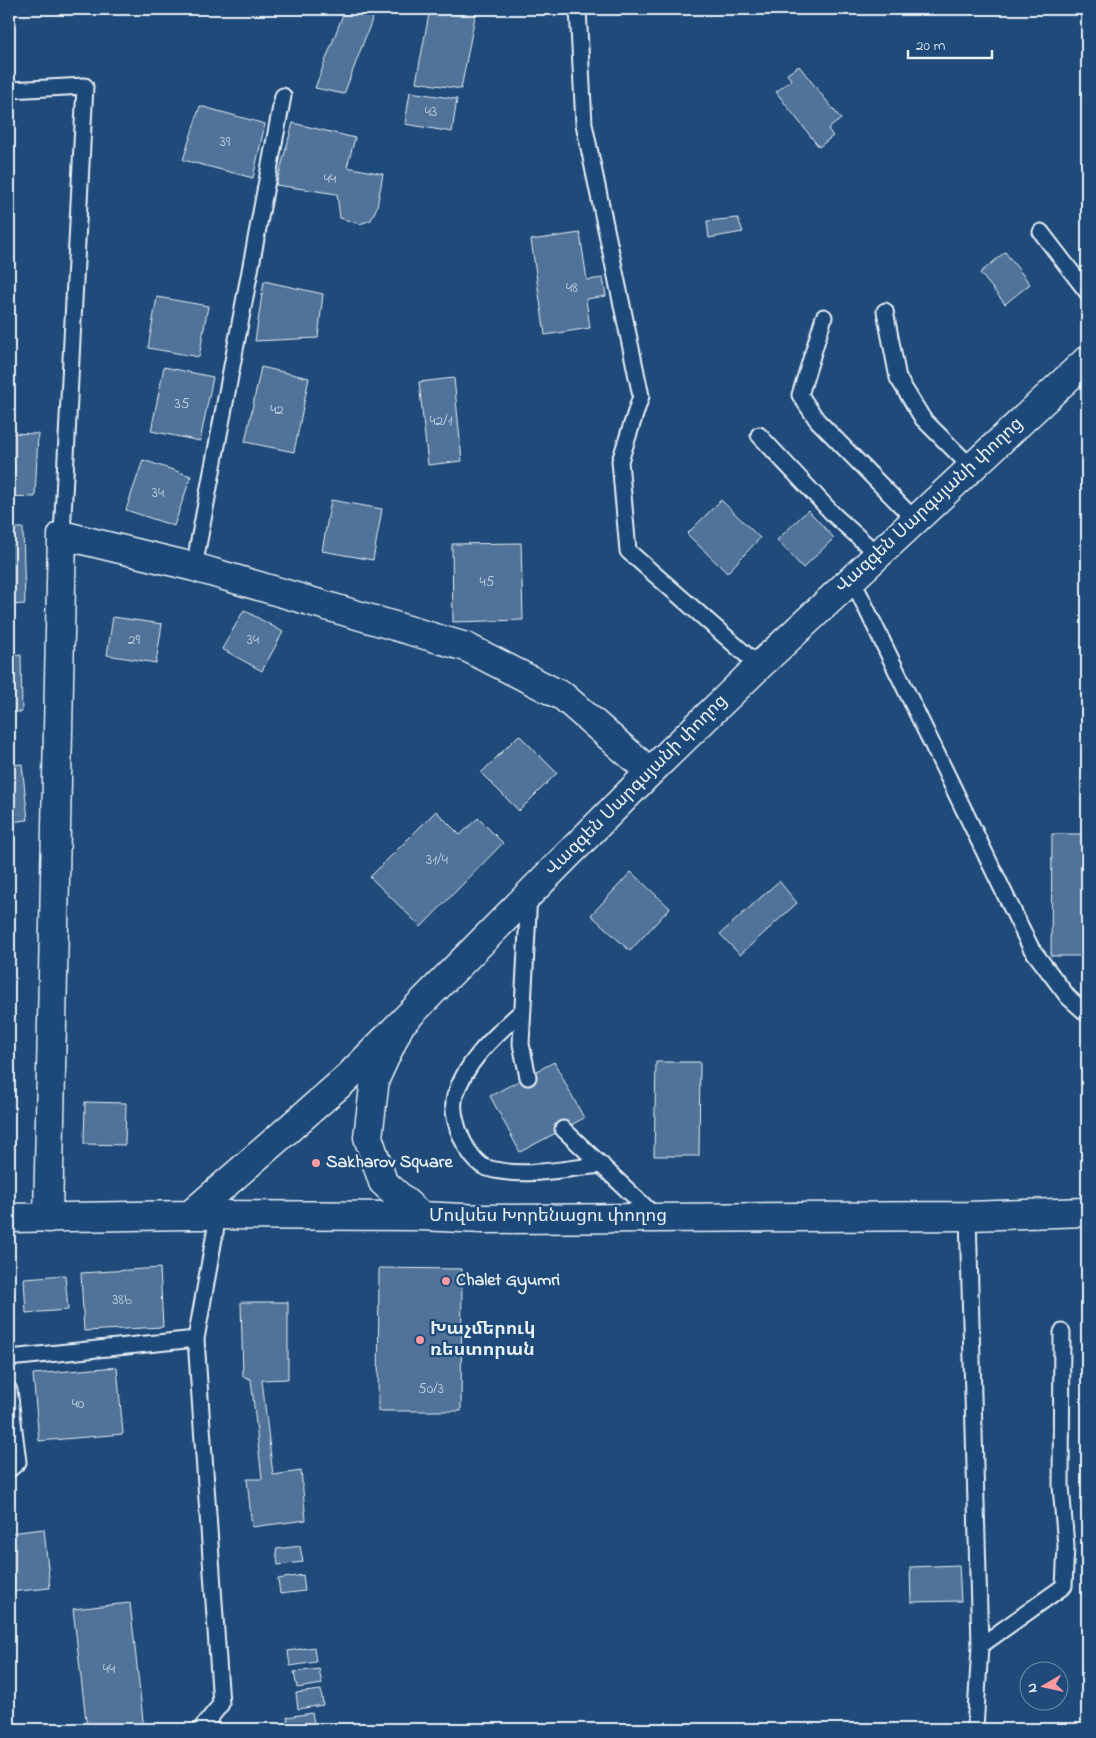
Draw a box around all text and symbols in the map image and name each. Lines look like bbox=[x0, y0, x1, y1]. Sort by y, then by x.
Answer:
scale bar bbox=[908, 28, 992, 60]
text: 20 m bbox=[916, 35, 946, 57]
house number: 43 bbox=[425, 101, 437, 123]
house number: 39 bbox=[220, 131, 231, 153]
house number: 44 bbox=[324, 168, 336, 190]
house number: 48 bbox=[566, 277, 578, 299]
house number: 35 bbox=[175, 393, 190, 415]
house number: 42 bbox=[270, 399, 284, 421]
house number: 42/1 bbox=[429, 410, 453, 432]
street label: Վազգեն Սարգսյանի փողոց bbox=[830, 412, 1030, 600]
house number: 34 bbox=[152, 482, 164, 504]
house number: 45 bbox=[480, 571, 495, 593]
house number: 29 bbox=[128, 629, 140, 651]
house number: 34 bbox=[247, 629, 259, 651]
street label: Վազգեն Սարգսյանի փողոց bbox=[540, 689, 734, 883]
house number: 31/4 bbox=[426, 849, 448, 871]
place label: Sakharov Square bbox=[326, 1150, 453, 1176]
marker: Sakharov Square bbox=[310, 1157, 322, 1169]
street label: Մովսես Խորենացու փողոց bbox=[429, 1204, 667, 1230]
place label: Chalet Gyumri bbox=[456, 1268, 560, 1295]
marker: Chalet Gyumri bbox=[440, 1275, 452, 1287]
house number: 38b bbox=[112, 1289, 132, 1311]
place label: Խաչմերուկ ռեստորան bbox=[430, 1317, 535, 1364]
marker: Խաչմերուկ ռեստորան bbox=[414, 1334, 426, 1346]
house number: 50/3 bbox=[418, 1378, 444, 1400]
house number: 40 bbox=[72, 1393, 85, 1415]
house number: 44 bbox=[103, 1658, 115, 1680]
north arrow bbox=[1018, 1660, 1068, 1710]
text: N bbox=[1022, 1681, 1044, 1694]

